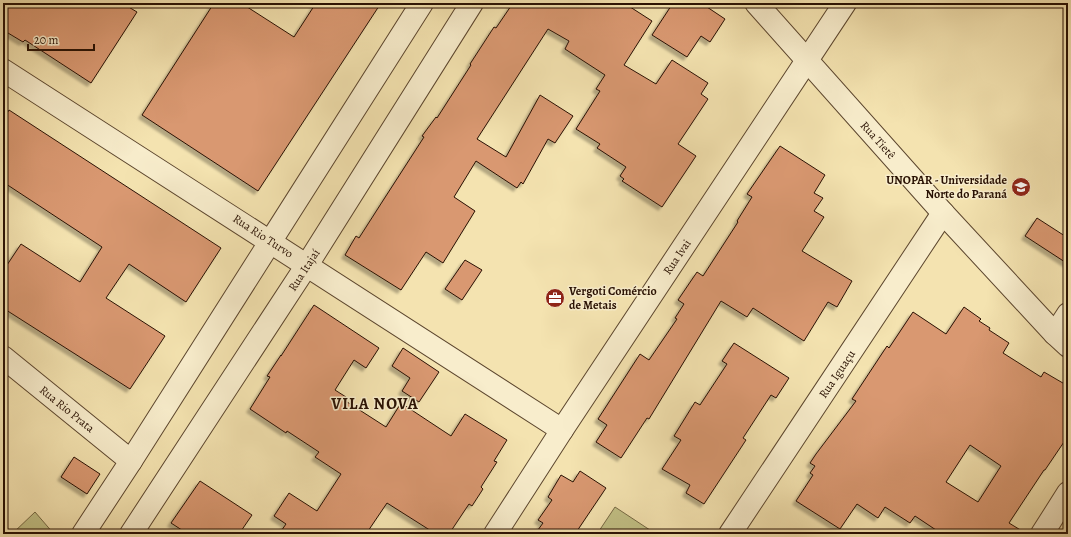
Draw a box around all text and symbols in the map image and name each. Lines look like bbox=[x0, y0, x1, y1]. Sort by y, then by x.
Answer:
scale bar bbox=[28, 26, 94, 52]
text: 20 m bbox=[34, 32, 58, 48]
street label: Rua Tietê bbox=[857, 118, 899, 162]
place label: UNOPAR - Universidade Norte do Paraná bbox=[886, 172, 1007, 202]
school or university icon: UNOPAR - Universidade Norte do Paraná bbox=[1010, 176, 1032, 198]
street label: Rua Rio Turvo bbox=[230, 211, 296, 262]
street label: Rua Ivai bbox=[659, 236, 695, 278]
street label: Rua Itajaí bbox=[284, 246, 324, 294]
place label: Vergoti Comércio de Metais bbox=[568, 283, 657, 313]
office icon: Vergoti Comércio de Metais bbox=[544, 287, 566, 309]
street label: Rua Iguaçu bbox=[815, 346, 859, 401]
street label: Rua Rio Prata bbox=[36, 382, 98, 436]
district label: VILA NOVA bbox=[330, 393, 419, 415]

